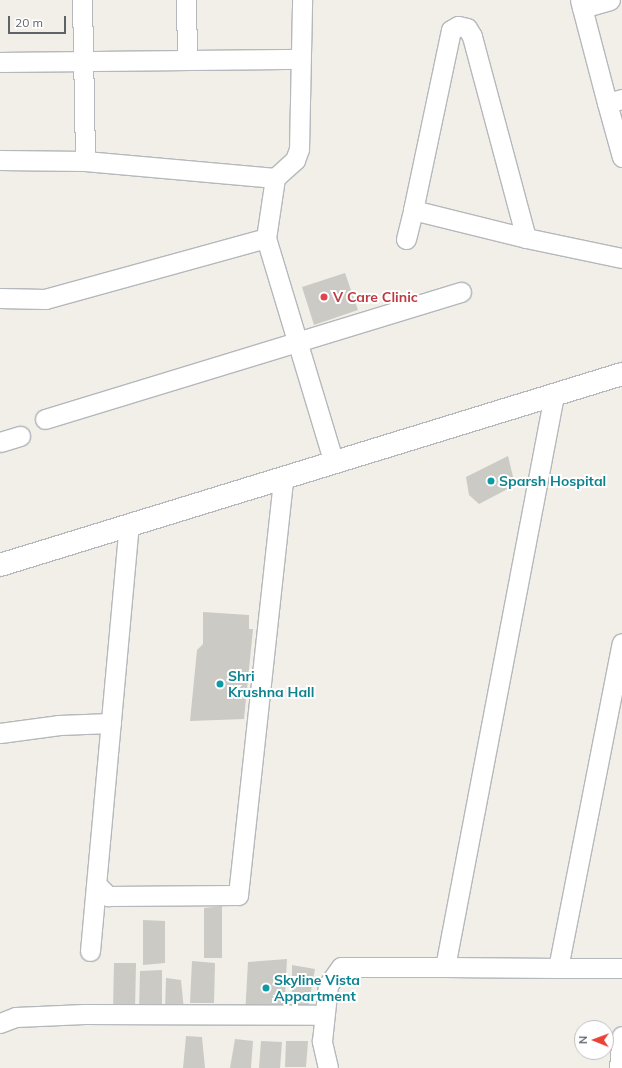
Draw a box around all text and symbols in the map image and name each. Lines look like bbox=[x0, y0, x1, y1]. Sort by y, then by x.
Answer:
scale bar bbox=[10, 8, 68, 34]
text: 20 m bbox=[15, 15, 43, 30]
place label: V Care Clinic bbox=[333, 289, 418, 305]
marker: V Care Clinic bbox=[318, 291, 330, 303]
place label: Sparsh Hospital bbox=[499, 473, 606, 489]
marker: Sparsh Hospital bbox=[486, 476, 496, 486]
place label: Shri Krushna Hall bbox=[228, 668, 314, 700]
marker: Shri Krushna Hall bbox=[215, 679, 225, 689]
place label: Skyline Vista Appartment bbox=[274, 972, 360, 1004]
marker: Skyline Vista Appartment bbox=[261, 983, 271, 993]
north arrow bbox=[574, 1020, 614, 1060]
text: N bbox=[576, 1036, 590, 1044]

